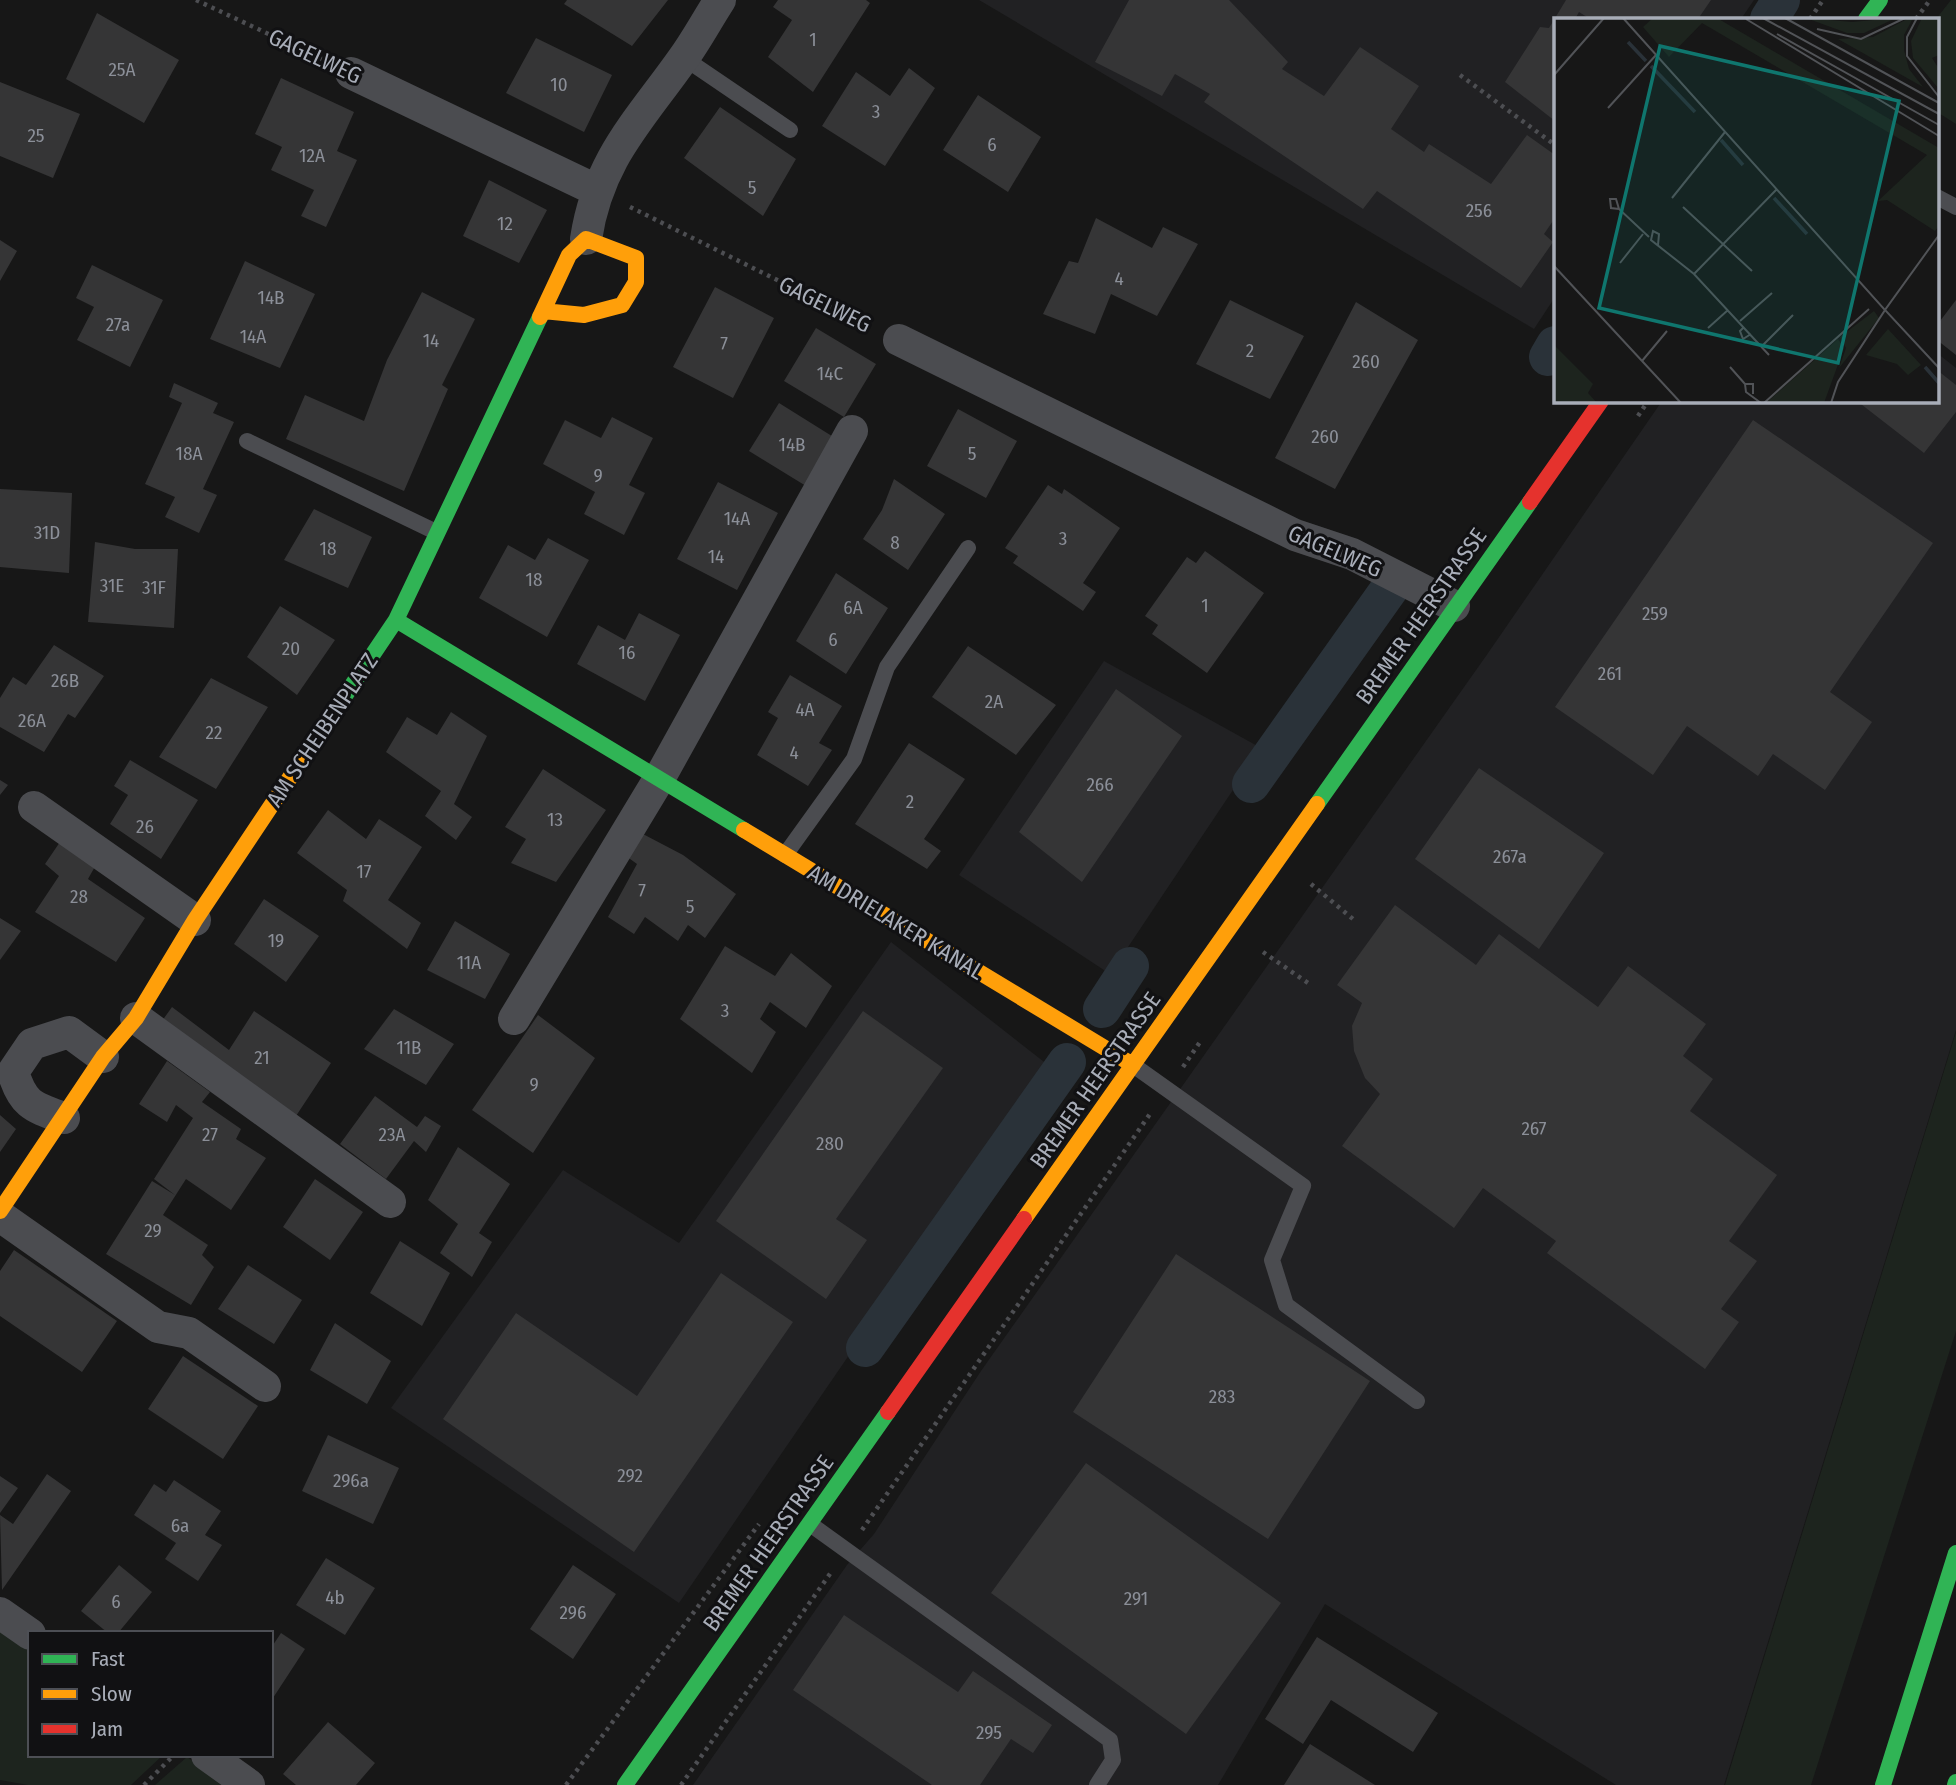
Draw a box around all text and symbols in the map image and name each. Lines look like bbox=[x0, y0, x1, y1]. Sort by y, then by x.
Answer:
inset map bbox=[1554, 18, 1938, 402]
street label: GAGELWEG bbox=[264, 22, 366, 90]
house number: 1 bbox=[809, 28, 817, 51]
house number: 25A bbox=[108, 58, 136, 81]
house number: 10 bbox=[550, 73, 568, 96]
house number: 3 bbox=[872, 100, 880, 123]
house number: 25 bbox=[27, 124, 45, 147]
house number: 6 bbox=[987, 133, 997, 156]
house number: 12A bbox=[299, 144, 325, 167]
house number: 5 bbox=[748, 176, 756, 199]
house number: 256 bbox=[1466, 199, 1492, 222]
house number: 12 bbox=[497, 212, 513, 235]
house number: 4 bbox=[1114, 267, 1124, 290]
street label: GAGELWEG bbox=[774, 270, 876, 338]
house number: 14B bbox=[258, 286, 285, 309]
house number: 27a bbox=[106, 313, 130, 336]
house number: 14A bbox=[240, 325, 266, 348]
house number: 14 bbox=[423, 329, 439, 352]
house number: 7 bbox=[720, 332, 728, 355]
house number: 2 bbox=[1246, 339, 1254, 362]
house number: 260 bbox=[1352, 350, 1380, 373]
house number: 14C bbox=[817, 362, 843, 385]
house number: 260 bbox=[1311, 425, 1339, 448]
house number: 14B bbox=[779, 433, 806, 456]
house number: 18A bbox=[176, 442, 202, 465]
house number: 5 bbox=[968, 442, 976, 465]
house number: 9 bbox=[593, 464, 603, 487]
house number: 14A bbox=[724, 507, 750, 530]
street label: GAGELWEG bbox=[1284, 519, 1386, 583]
house number: 31D bbox=[34, 521, 60, 544]
street label: BREMER HEERSTRASSE bbox=[1350, 523, 1492, 709]
house number: 3 bbox=[1059, 527, 1067, 550]
house number: 8 bbox=[890, 531, 900, 554]
house number: 18 bbox=[320, 537, 336, 560]
house number: 14 bbox=[708, 545, 724, 568]
house number: 18 bbox=[526, 568, 542, 591]
house number: 31E bbox=[100, 574, 124, 597]
house number: 31F bbox=[142, 576, 166, 599]
house number: 1 bbox=[1201, 594, 1209, 617]
house number: 6A bbox=[843, 596, 863, 619]
house number: 259 bbox=[1642, 602, 1668, 625]
house number: 6 bbox=[828, 628, 838, 651]
house number: 20 bbox=[282, 637, 300, 660]
house number: 16 bbox=[619, 641, 635, 664]
street label: AM SCHEIBENPLATZ bbox=[260, 648, 384, 812]
house number: 261 bbox=[1598, 662, 1622, 685]
house number: 26B bbox=[51, 669, 79, 692]
house number: 2A bbox=[985, 690, 1003, 713]
house number: 4A bbox=[795, 698, 815, 721]
house number: 26A bbox=[18, 709, 46, 732]
house number: 22 bbox=[206, 721, 222, 744]
house number: 4 bbox=[789, 741, 799, 764]
house number: 266 bbox=[1086, 773, 1114, 796]
house number: 2 bbox=[906, 790, 914, 813]
house number: 13 bbox=[547, 808, 563, 831]
house number: 26 bbox=[136, 815, 154, 838]
house number: 267a bbox=[1493, 845, 1527, 868]
street label: AM DRIELAKER KANAL bbox=[803, 858, 989, 986]
house number: 17 bbox=[356, 860, 372, 883]
house number: 7 bbox=[638, 879, 646, 902]
house number: 28 bbox=[70, 885, 88, 908]
house number: 5 bbox=[686, 895, 694, 918]
house number: 19 bbox=[268, 929, 284, 952]
house number: 11A bbox=[457, 951, 481, 974]
street label: BREMER HEERSTRASSE bbox=[1024, 987, 1166, 1173]
house number: 3 bbox=[721, 999, 729, 1022]
house number: 11B bbox=[397, 1036, 421, 1059]
house number: 21 bbox=[254, 1046, 270, 1069]
house number: 9 bbox=[529, 1073, 539, 1096]
house number: 267 bbox=[1521, 1117, 1547, 1140]
house number: 27 bbox=[202, 1123, 218, 1146]
house number: 23A bbox=[379, 1123, 405, 1146]
house number: 280 bbox=[816, 1132, 844, 1155]
house number: 29 bbox=[144, 1219, 162, 1242]
house number: 283 bbox=[1209, 1385, 1235, 1408]
street label: BREMER HEERSTRASSE bbox=[697, 1450, 839, 1636]
house number: 292 bbox=[617, 1464, 643, 1487]
house number: 296a bbox=[333, 1469, 369, 1492]
house number: 6a bbox=[171, 1514, 189, 1537]
house number: 4b bbox=[325, 1586, 345, 1609]
house number: 291 bbox=[1124, 1587, 1148, 1610]
house number: 6 bbox=[111, 1590, 121, 1613]
house number: 296 bbox=[560, 1601, 586, 1624]
legend bbox=[28, 1631, 273, 1757]
text: Fast bbox=[91, 1646, 125, 1672]
text: Slow bbox=[91, 1681, 132, 1707]
text: Jam bbox=[91, 1716, 123, 1742]
house number: 295 bbox=[976, 1721, 1002, 1744]

